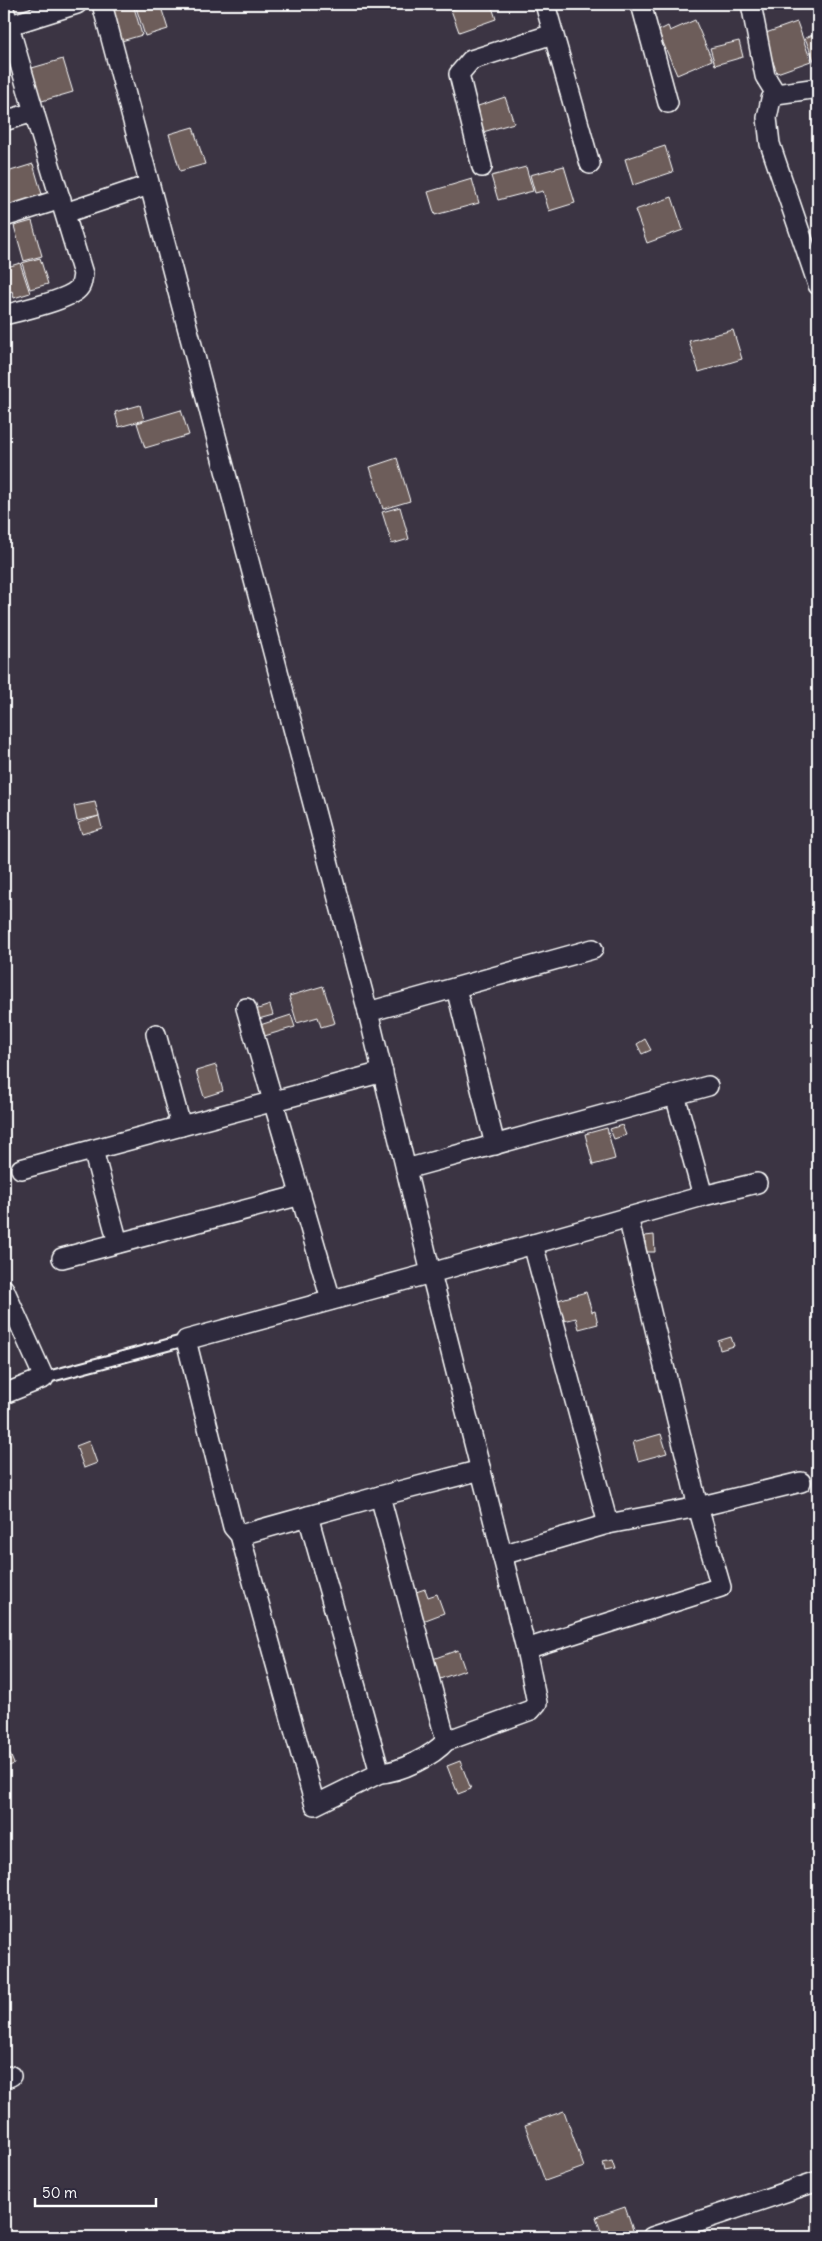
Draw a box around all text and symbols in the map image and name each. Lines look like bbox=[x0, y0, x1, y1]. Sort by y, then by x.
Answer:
scale bar bbox=[35, 2176, 156, 2208]
text: 50 m bbox=[42, 2183, 77, 2202]

